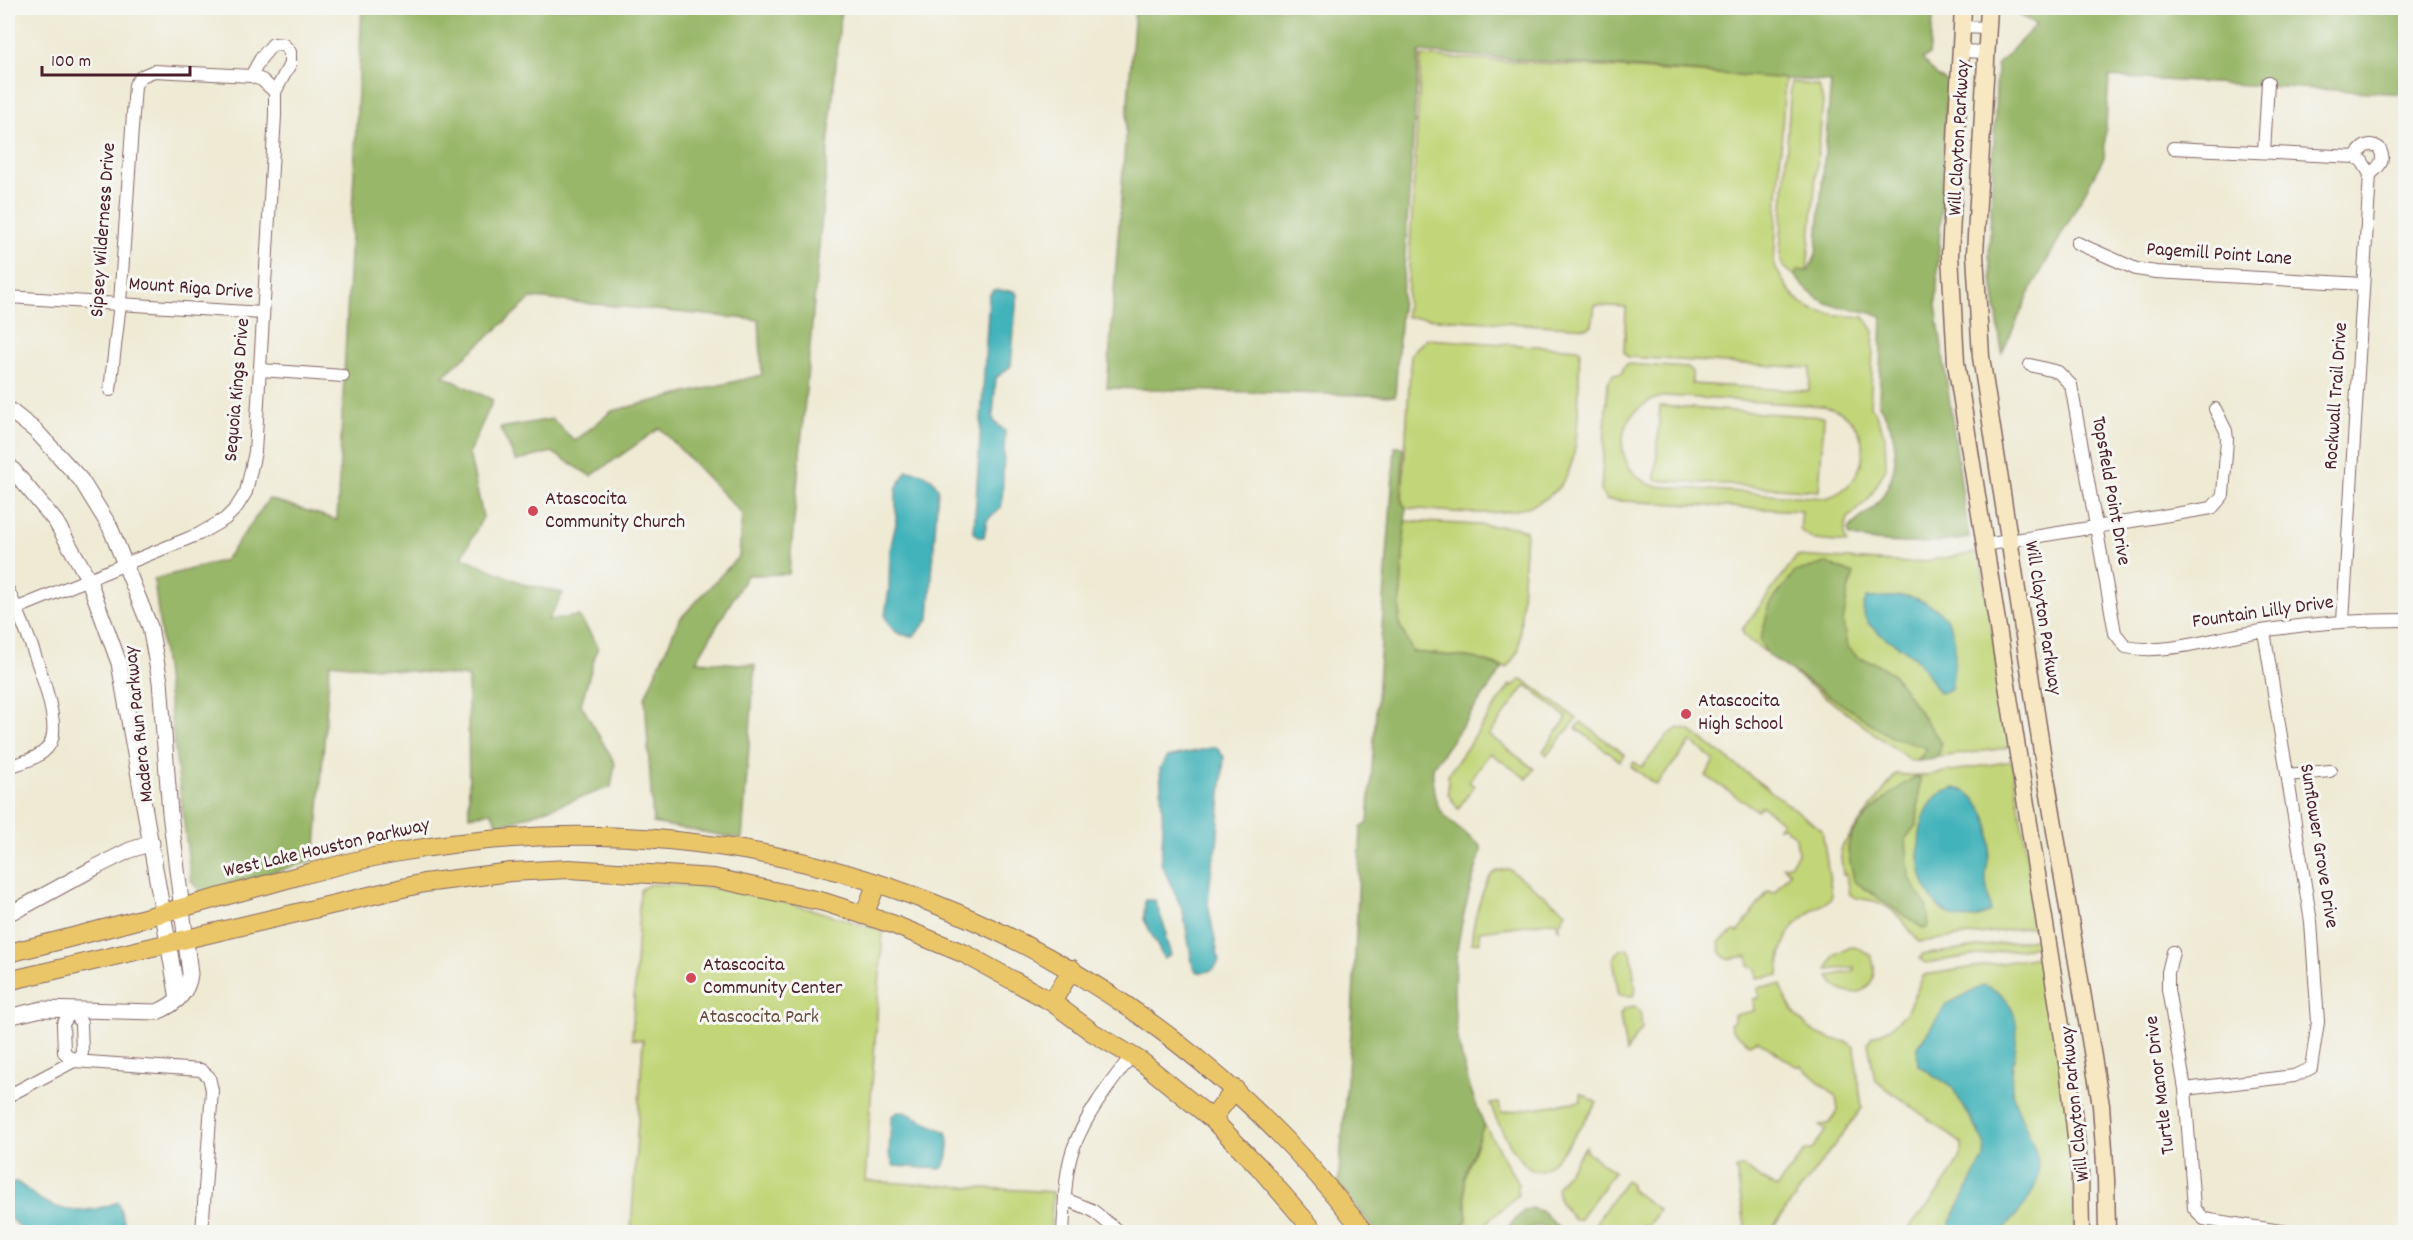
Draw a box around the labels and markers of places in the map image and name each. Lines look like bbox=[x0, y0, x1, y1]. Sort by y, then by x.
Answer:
place label: Atascocita Community Church bbox=[545, 486, 685, 537]
marker: Atascocita Community Church bbox=[526, 504, 540, 518]
place label: Atascocita High School bbox=[1698, 688, 1783, 739]
marker: Atascocita High School bbox=[1679, 707, 1693, 721]
place label: Atascocita Community Center bbox=[703, 952, 843, 1003]
marker: Atascocita Community Center bbox=[684, 971, 698, 985]

